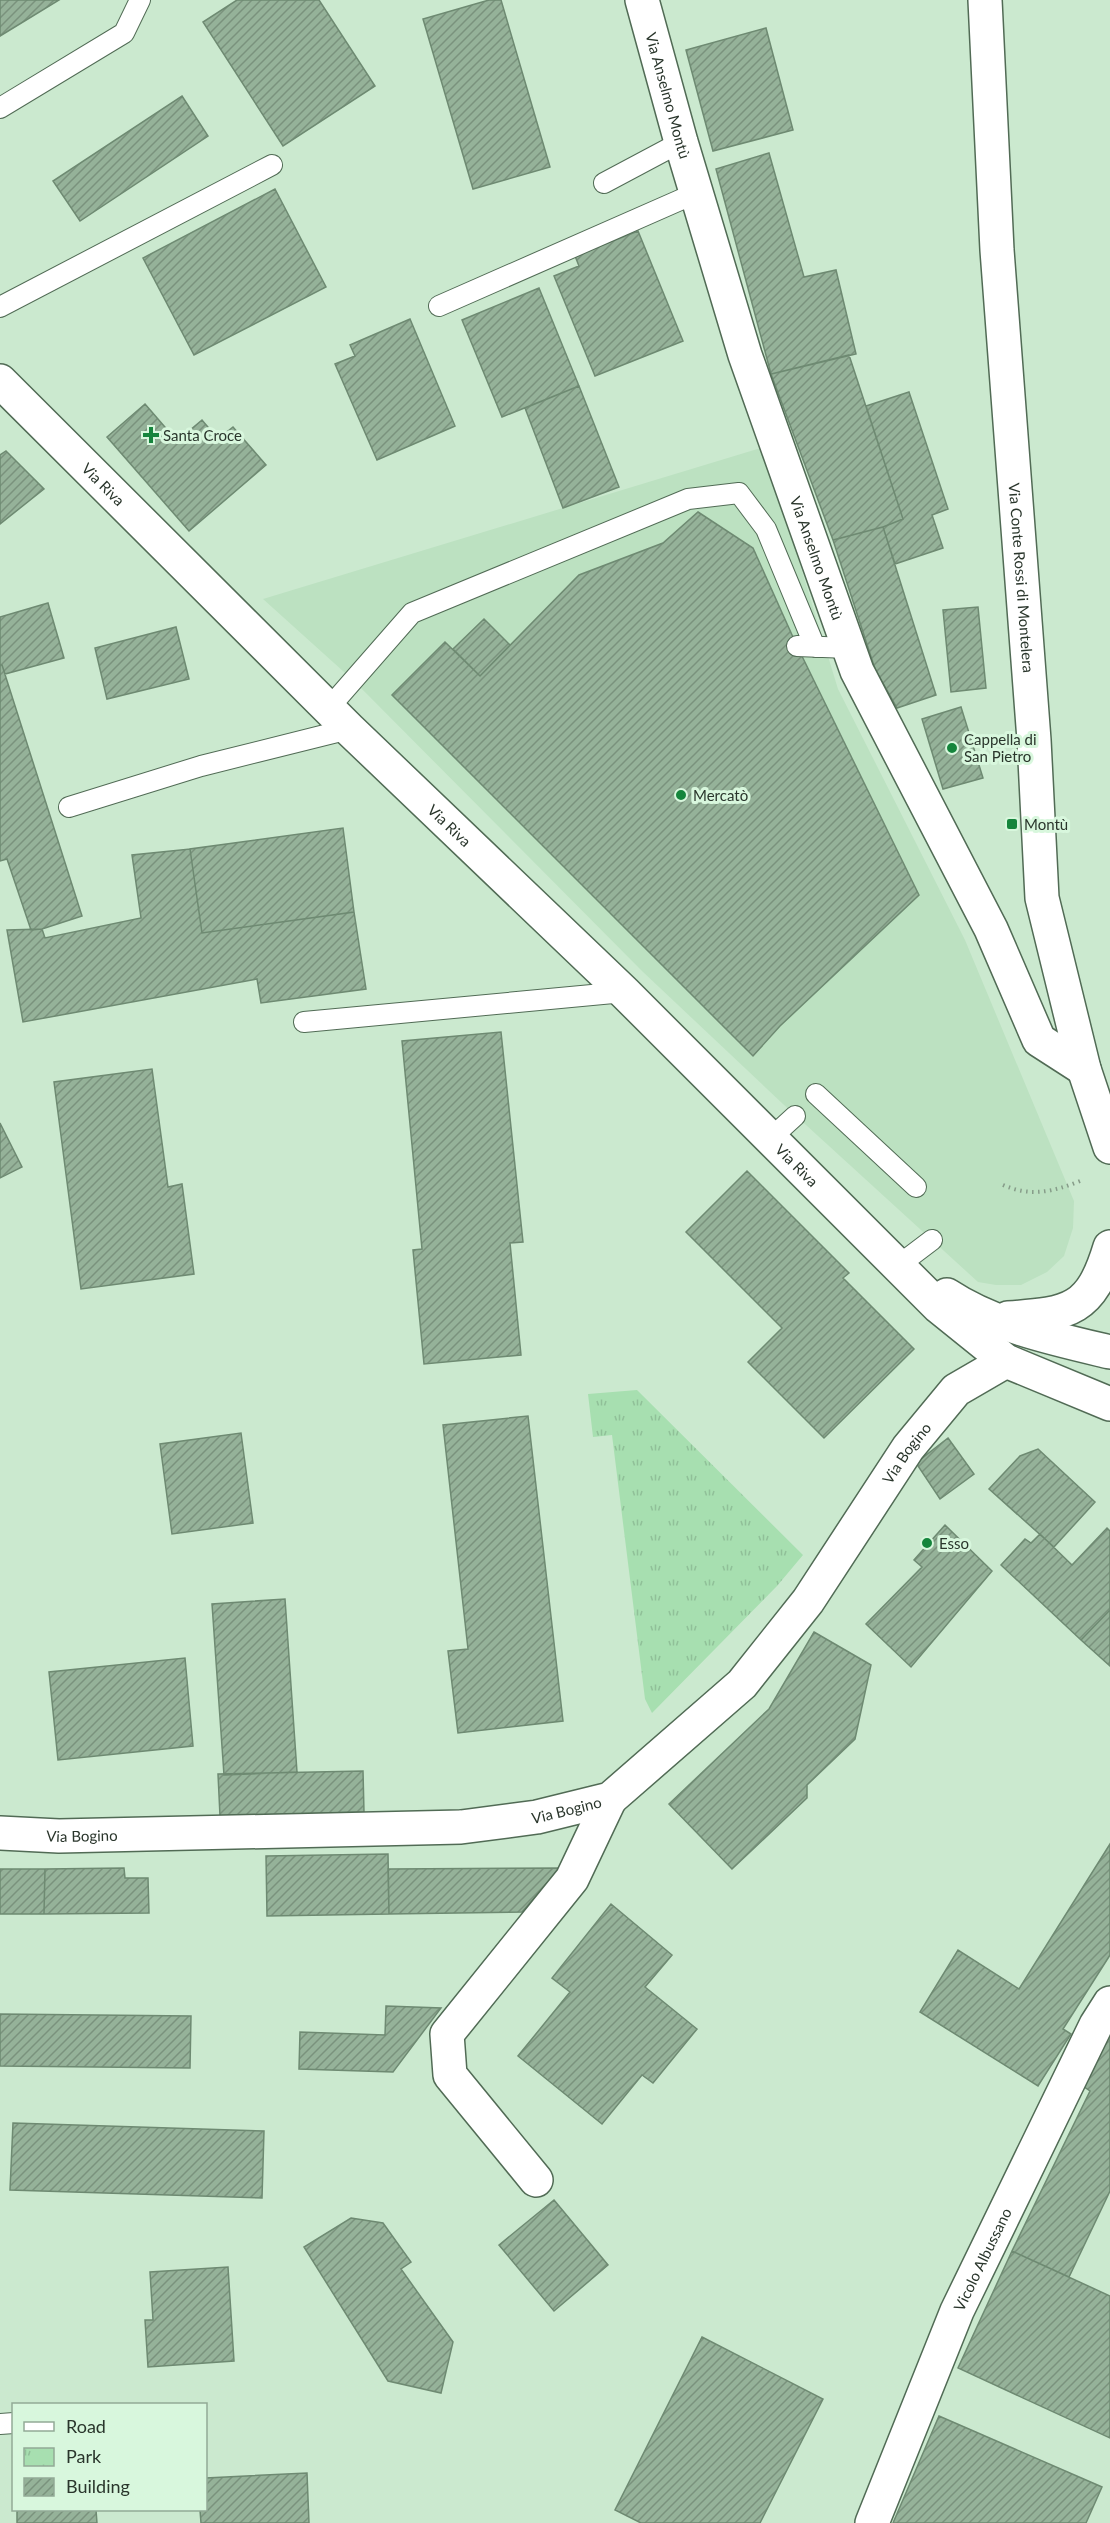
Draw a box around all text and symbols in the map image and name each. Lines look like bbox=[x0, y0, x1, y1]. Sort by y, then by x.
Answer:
street label: Via Anselmo Montù bbox=[642, 30, 694, 161]
place label: Santa Croce bbox=[163, 426, 242, 444]
marker: Santa Croce bbox=[144, 428, 158, 442]
street label: Via Riva bbox=[78, 459, 129, 509]
street label: Via Conte Rossi di Montelera bbox=[1006, 482, 1038, 673]
street label: Via Anselmo Montù bbox=[787, 494, 847, 622]
place label: Cappella di San Pietro bbox=[964, 730, 1037, 765]
marker: Cappella di San Pietro bbox=[945, 741, 959, 755]
place label: Mercatò bbox=[693, 786, 748, 804]
marker: Mercatò bbox=[674, 788, 688, 802]
street label: Via Riva bbox=[424, 800, 475, 850]
place label: Montù bbox=[1024, 815, 1068, 833]
marker: Montù bbox=[1005, 817, 1019, 831]
street label: Via Riva bbox=[772, 1140, 822, 1190]
street label: Via Bogino bbox=[878, 1419, 935, 1487]
place label: Esso bbox=[939, 1534, 969, 1552]
marker: Esso bbox=[920, 1536, 934, 1550]
street label: Via Bogino bbox=[530, 1792, 603, 1827]
street label: Via Bogino bbox=[46, 1826, 118, 1845]
street label: Vicolo Albussano bbox=[949, 2205, 1015, 2314]
legend bbox=[12, 2403, 207, 2511]
text: Road bbox=[66, 2415, 106, 2437]
text: Park bbox=[66, 2445, 102, 2467]
text: Building bbox=[66, 2475, 130, 2497]

